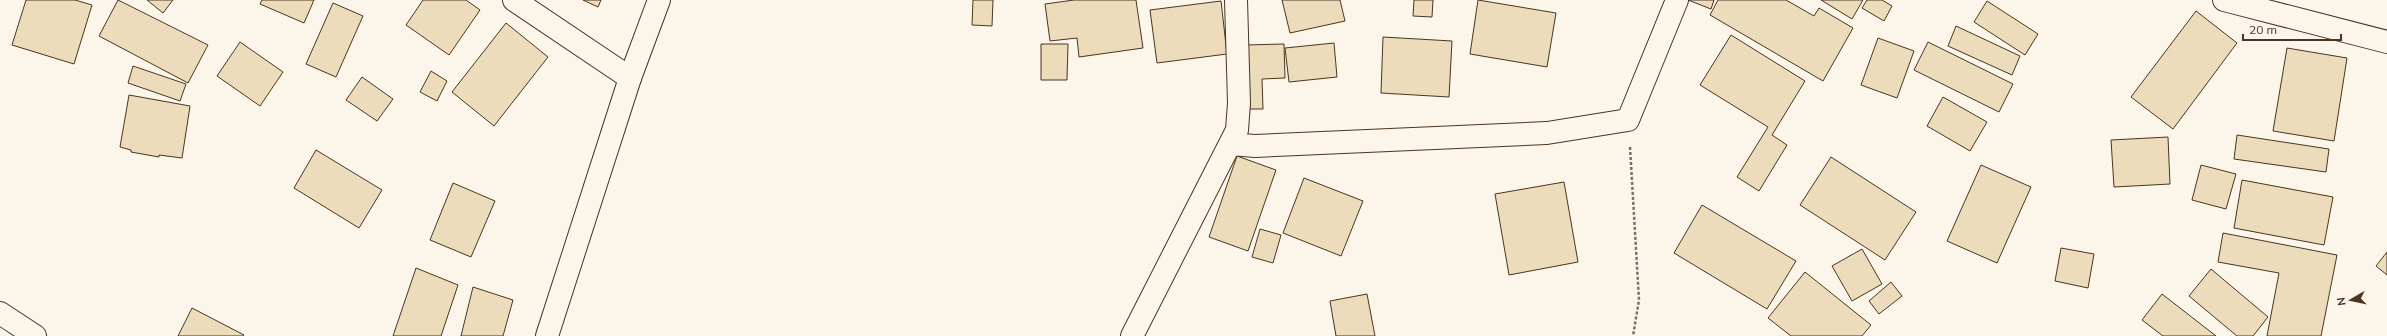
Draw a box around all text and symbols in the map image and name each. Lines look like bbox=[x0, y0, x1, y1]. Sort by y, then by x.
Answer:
scale bar bbox=[2243, 16, 2341, 42]
text: 20 m bbox=[2249, 22, 2277, 37]
north arrow bbox=[2331, 280, 2371, 320]
text: N bbox=[2334, 296, 2349, 307]

